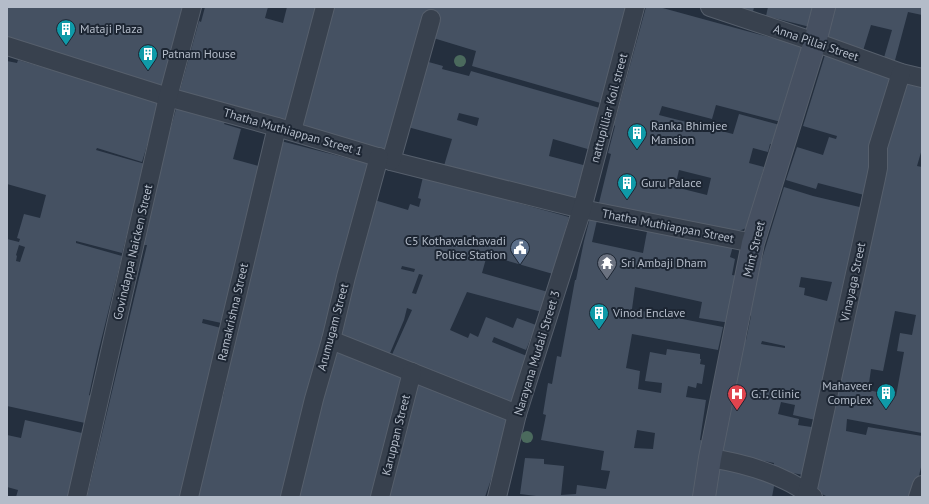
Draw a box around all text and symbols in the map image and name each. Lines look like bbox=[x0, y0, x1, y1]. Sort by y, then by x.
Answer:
building icon: Mataji Plaza bbox=[55, 18, 77, 46]
place label: Mataji Plaza bbox=[80, 21, 143, 36]
street label: Anna Pillai Street bbox=[772, 21, 861, 64]
building icon: Patnam House bbox=[137, 43, 159, 71]
place label: Patnam House bbox=[162, 46, 236, 61]
street label: nattupilliar Koil street bbox=[587, 51, 630, 164]
street label: Thatha Muthiappan Street 1 bbox=[222, 104, 364, 159]
place label: Ranka Bhimjee Mansion bbox=[651, 118, 727, 147]
building icon: Ranka Bhimjee Mansion bbox=[626, 122, 648, 150]
building icon: Guru Palace bbox=[616, 172, 638, 200]
place label: Guru Palace bbox=[641, 175, 702, 190]
street label: Govindappa Naicken Street bbox=[110, 183, 155, 321]
street label: Thatha Muthiappan Street bbox=[601, 205, 735, 246]
street label: Mint Street bbox=[739, 219, 768, 278]
place label: C5 Kothavalchavadi Police Station bbox=[405, 233, 506, 262]
public building icon: C5 Kothavalchavadi Police Station bbox=[509, 237, 531, 265]
street label: Vinayaga Street bbox=[837, 241, 868, 324]
temple icon: Sri Ambaji Dham bbox=[596, 252, 618, 280]
place label: Sri Ambaji Dham bbox=[621, 255, 706, 270]
street label: Ramakrishna Street bbox=[214, 262, 251, 362]
street label: Arumugam Street bbox=[314, 282, 351, 372]
street label: Narayana Mudali Street 3 bbox=[510, 288, 563, 417]
building icon: Vinod Enclave bbox=[588, 302, 610, 330]
place label: Vinod Enclave bbox=[612, 305, 685, 320]
place label: Mahaveer Complex bbox=[822, 378, 872, 407]
building icon: Mahaveer Complex bbox=[875, 382, 897, 410]
hospital icon: G.T. Clinic bbox=[726, 383, 748, 411]
place label: G.T. Clinic bbox=[751, 386, 800, 401]
street label: Karuppan Street bbox=[378, 393, 413, 477]

